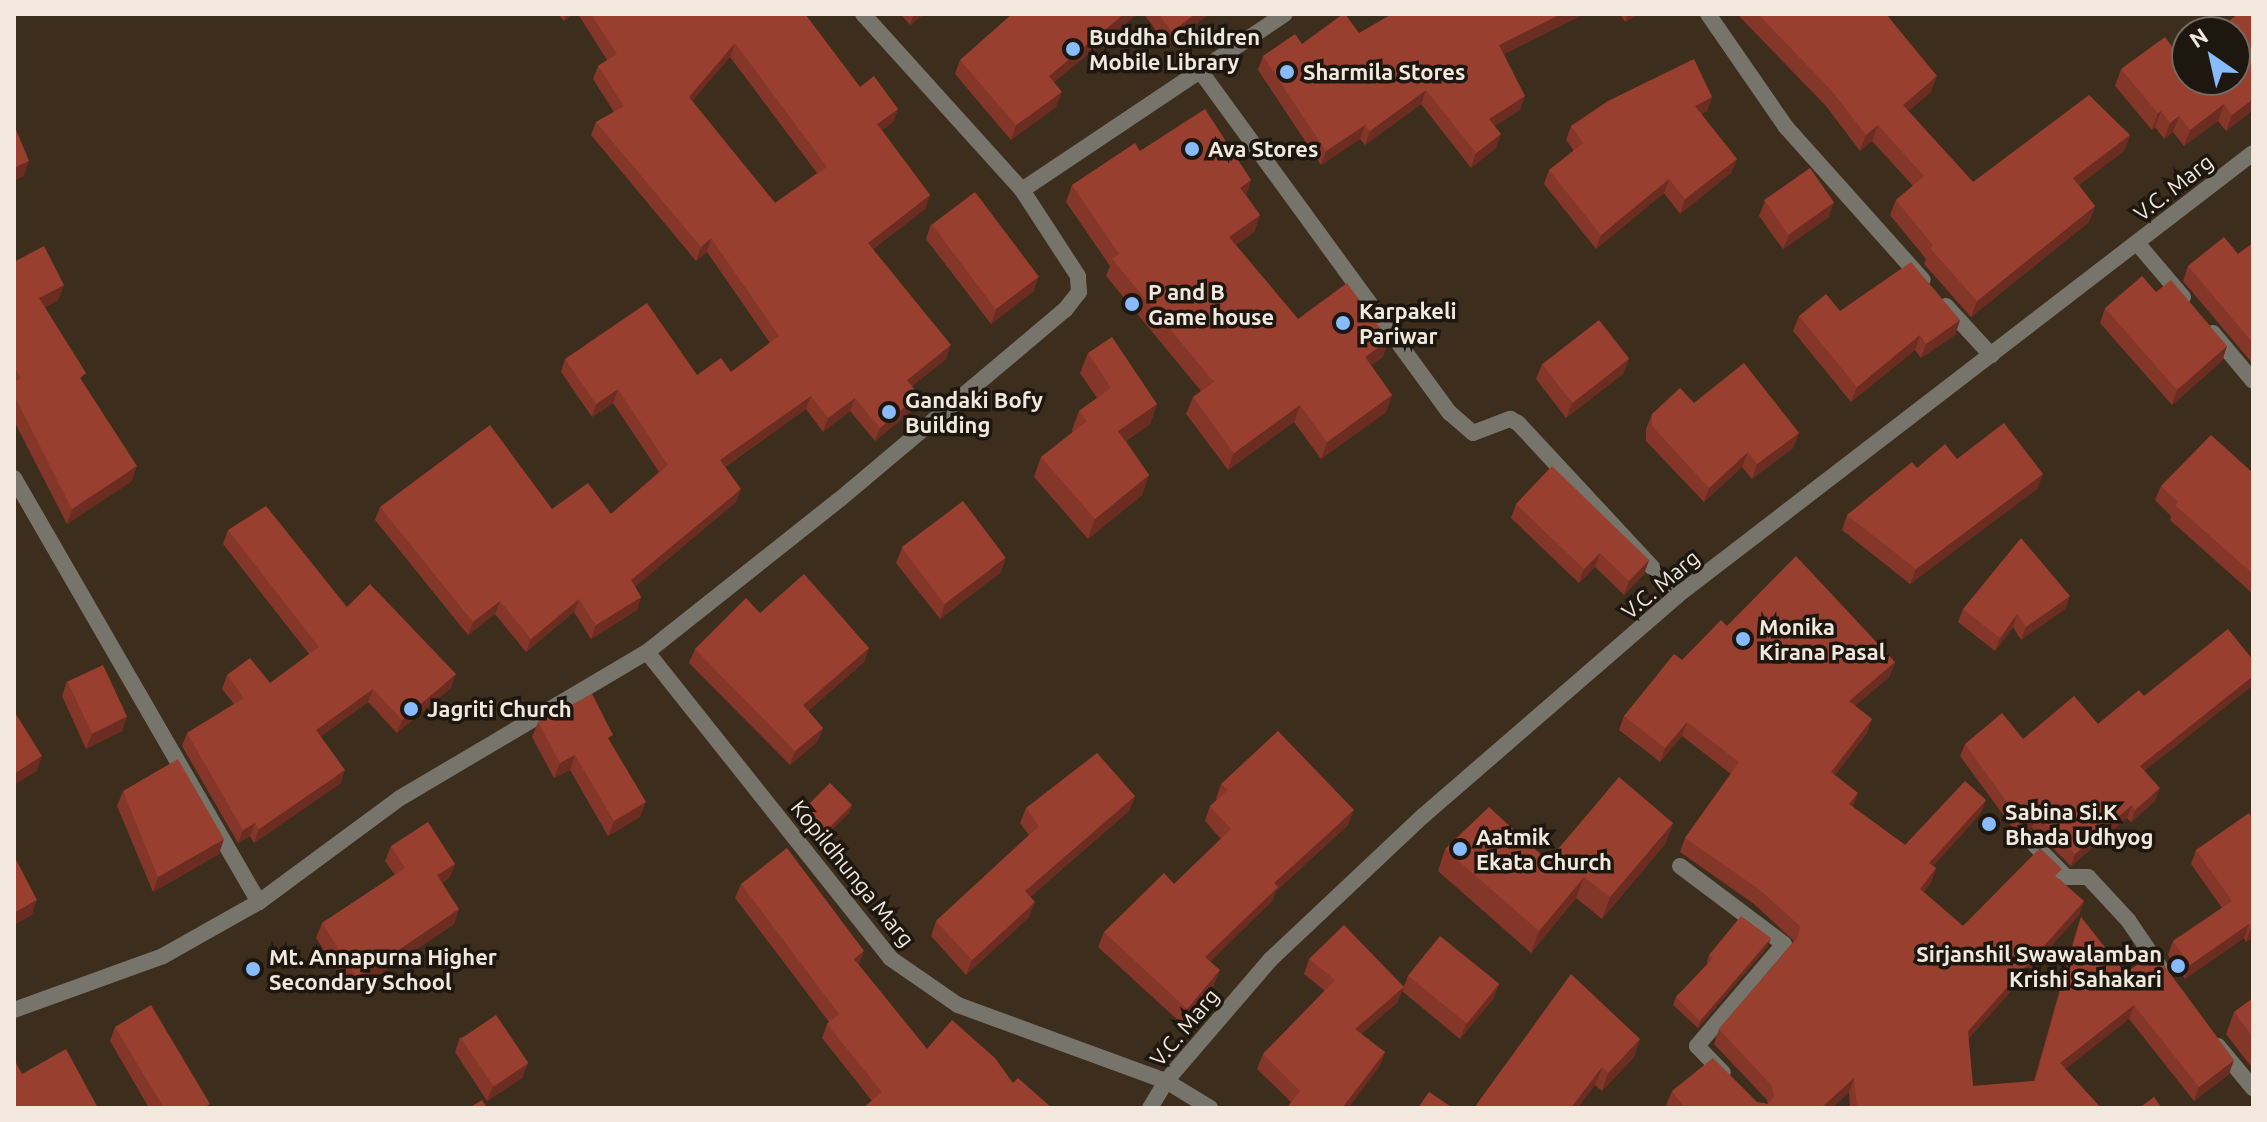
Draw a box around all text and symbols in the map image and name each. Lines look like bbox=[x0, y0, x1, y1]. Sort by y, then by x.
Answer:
north arrow bbox=[2171, 16, 2251, 96]
text: N bbox=[2185, 22, 2212, 52]
place label: Buddha Children Mobile Library bbox=[1089, 23, 1260, 74]
marker: Buddha Children Mobile Library bbox=[1064, 40, 1082, 58]
place label: Sharmila Stores bbox=[1303, 59, 1465, 85]
marker: Sharmila Stores bbox=[1278, 63, 1296, 81]
place label: Ava Stores bbox=[1208, 136, 1318, 162]
marker: Ava Stores bbox=[1183, 140, 1201, 158]
street label: V.C. Marg bbox=[2128, 148, 2218, 226]
place label: P and B Game house bbox=[1148, 278, 1274, 330]
marker: P and B Game house bbox=[1123, 295, 1141, 313]
place label: Karpakeli Pariwar bbox=[1359, 297, 1457, 348]
marker: Karpakeli Pariwar bbox=[1334, 314, 1352, 332]
place label: Gandaki Bofy Building bbox=[905, 386, 1043, 438]
marker: Gandaki Bofy Building bbox=[880, 403, 898, 421]
street label: V.C. Marg bbox=[1616, 544, 1704, 624]
place label: Monika Kirana Pasal bbox=[1759, 613, 1885, 664]
marker: Monika Kirana Pasal bbox=[1734, 630, 1752, 648]
place label: Jagriti Church bbox=[427, 696, 572, 722]
marker: Jagriti Church bbox=[402, 700, 420, 718]
street label: Kopildhunga Marg bbox=[786, 794, 920, 952]
place label: Sabina Si.K Bhada Udhyog bbox=[2005, 798, 2154, 850]
marker: Sabina Si.K Bhada Udhyog bbox=[1980, 815, 1998, 833]
place label: Aatmik Ekata Church bbox=[1476, 823, 1612, 874]
marker: Aatmik Ekata Church bbox=[1451, 840, 1469, 858]
place label: Sirjanshil Swawalamban Krishi Sahakari bbox=[1916, 940, 2162, 992]
place label: Mt. Annapurna Higher Secondary School bbox=[269, 943, 497, 994]
marker: Sirjanshil Swawalamban Krishi Sahakari bbox=[2169, 957, 2187, 975]
marker: Mt. Annapurna Higher Secondary School bbox=[244, 960, 262, 978]
street label: V.C. Marg bbox=[1144, 983, 1224, 1071]

